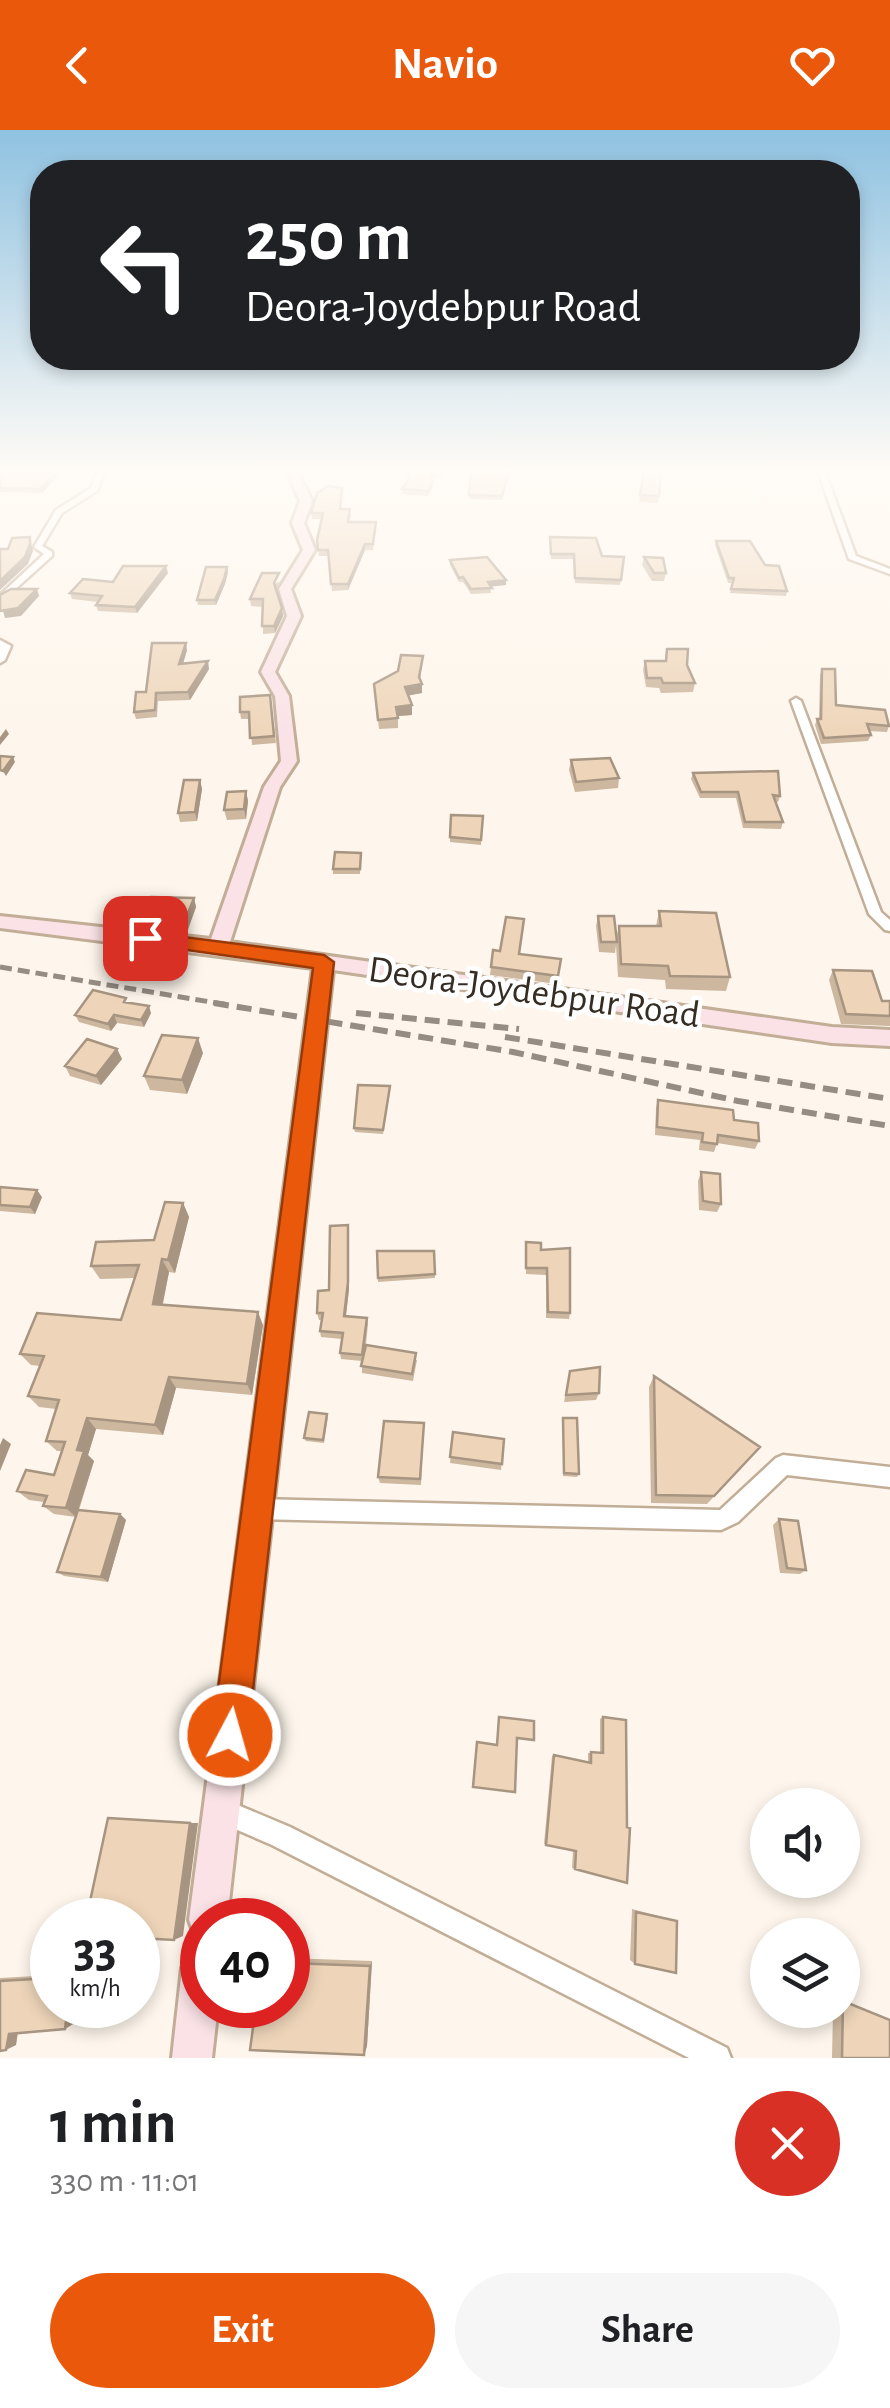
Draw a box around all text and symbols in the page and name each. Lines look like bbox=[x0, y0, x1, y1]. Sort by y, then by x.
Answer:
icon: back bbox=[50, 38, 105, 93]
icon: heart bbox=[785, 38, 840, 93]
text: Navio bbox=[392, 42, 498, 87]
icon: left bbox=[80, 200, 210, 330]
text: 250 m bbox=[245, 203, 412, 273]
text: Deora-Joydebpur Road bbox=[245, 285, 641, 330]
pin bbox=[103, 896, 188, 981]
icon: arrive bbox=[118, 911, 173, 966]
street label: Deora-Joydebpur Road bbox=[366, 951, 702, 1035]
position arrow bbox=[178, 1683, 282, 1787]
map controls bbox=[750, 1788, 860, 2028]
button: sound bbox=[750, 1788, 860, 1898]
speed limit sign: 40 bbox=[180, 1898, 310, 2028]
button: layers bbox=[750, 1918, 860, 2028]
text: 33 bbox=[73, 1926, 117, 1976]
text: km/h bbox=[69, 1976, 121, 2001]
button: close bbox=[735, 2091, 840, 2196]
text: 1 min bbox=[50, 2094, 176, 2154]
text: 330 m · 11:01 bbox=[50, 2165, 199, 2197]
button: Exit bbox=[50, 2273, 435, 2388]
button: Share bbox=[455, 2273, 840, 2388]

